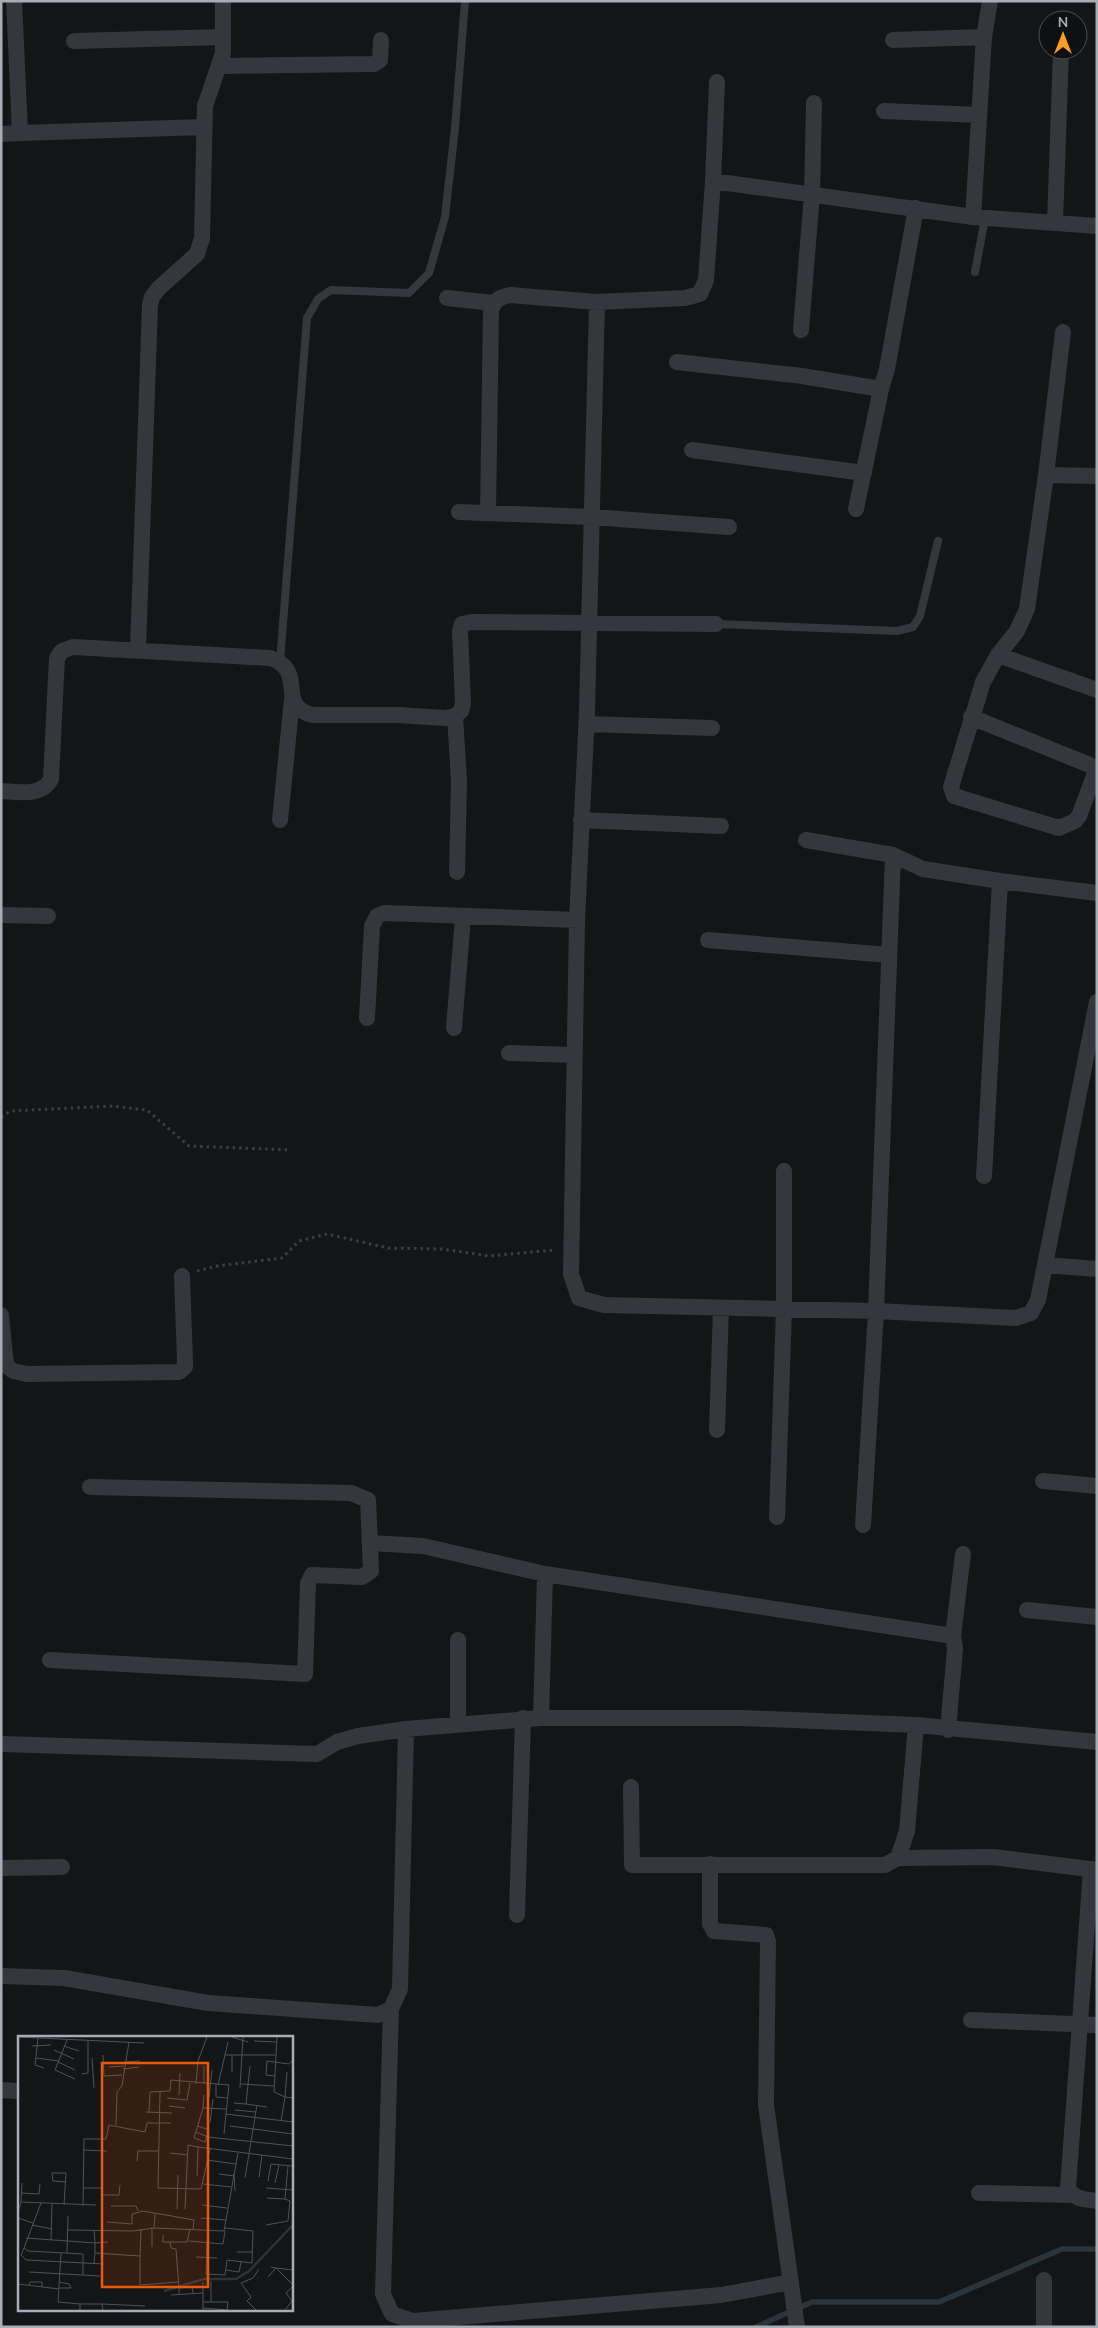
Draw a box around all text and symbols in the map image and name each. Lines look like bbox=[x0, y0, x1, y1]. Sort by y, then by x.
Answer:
north arrow bbox=[1038, 10, 1088, 60]
text: N bbox=[1058, 13, 1068, 32]
inset map bbox=[18, 2036, 292, 2310]

